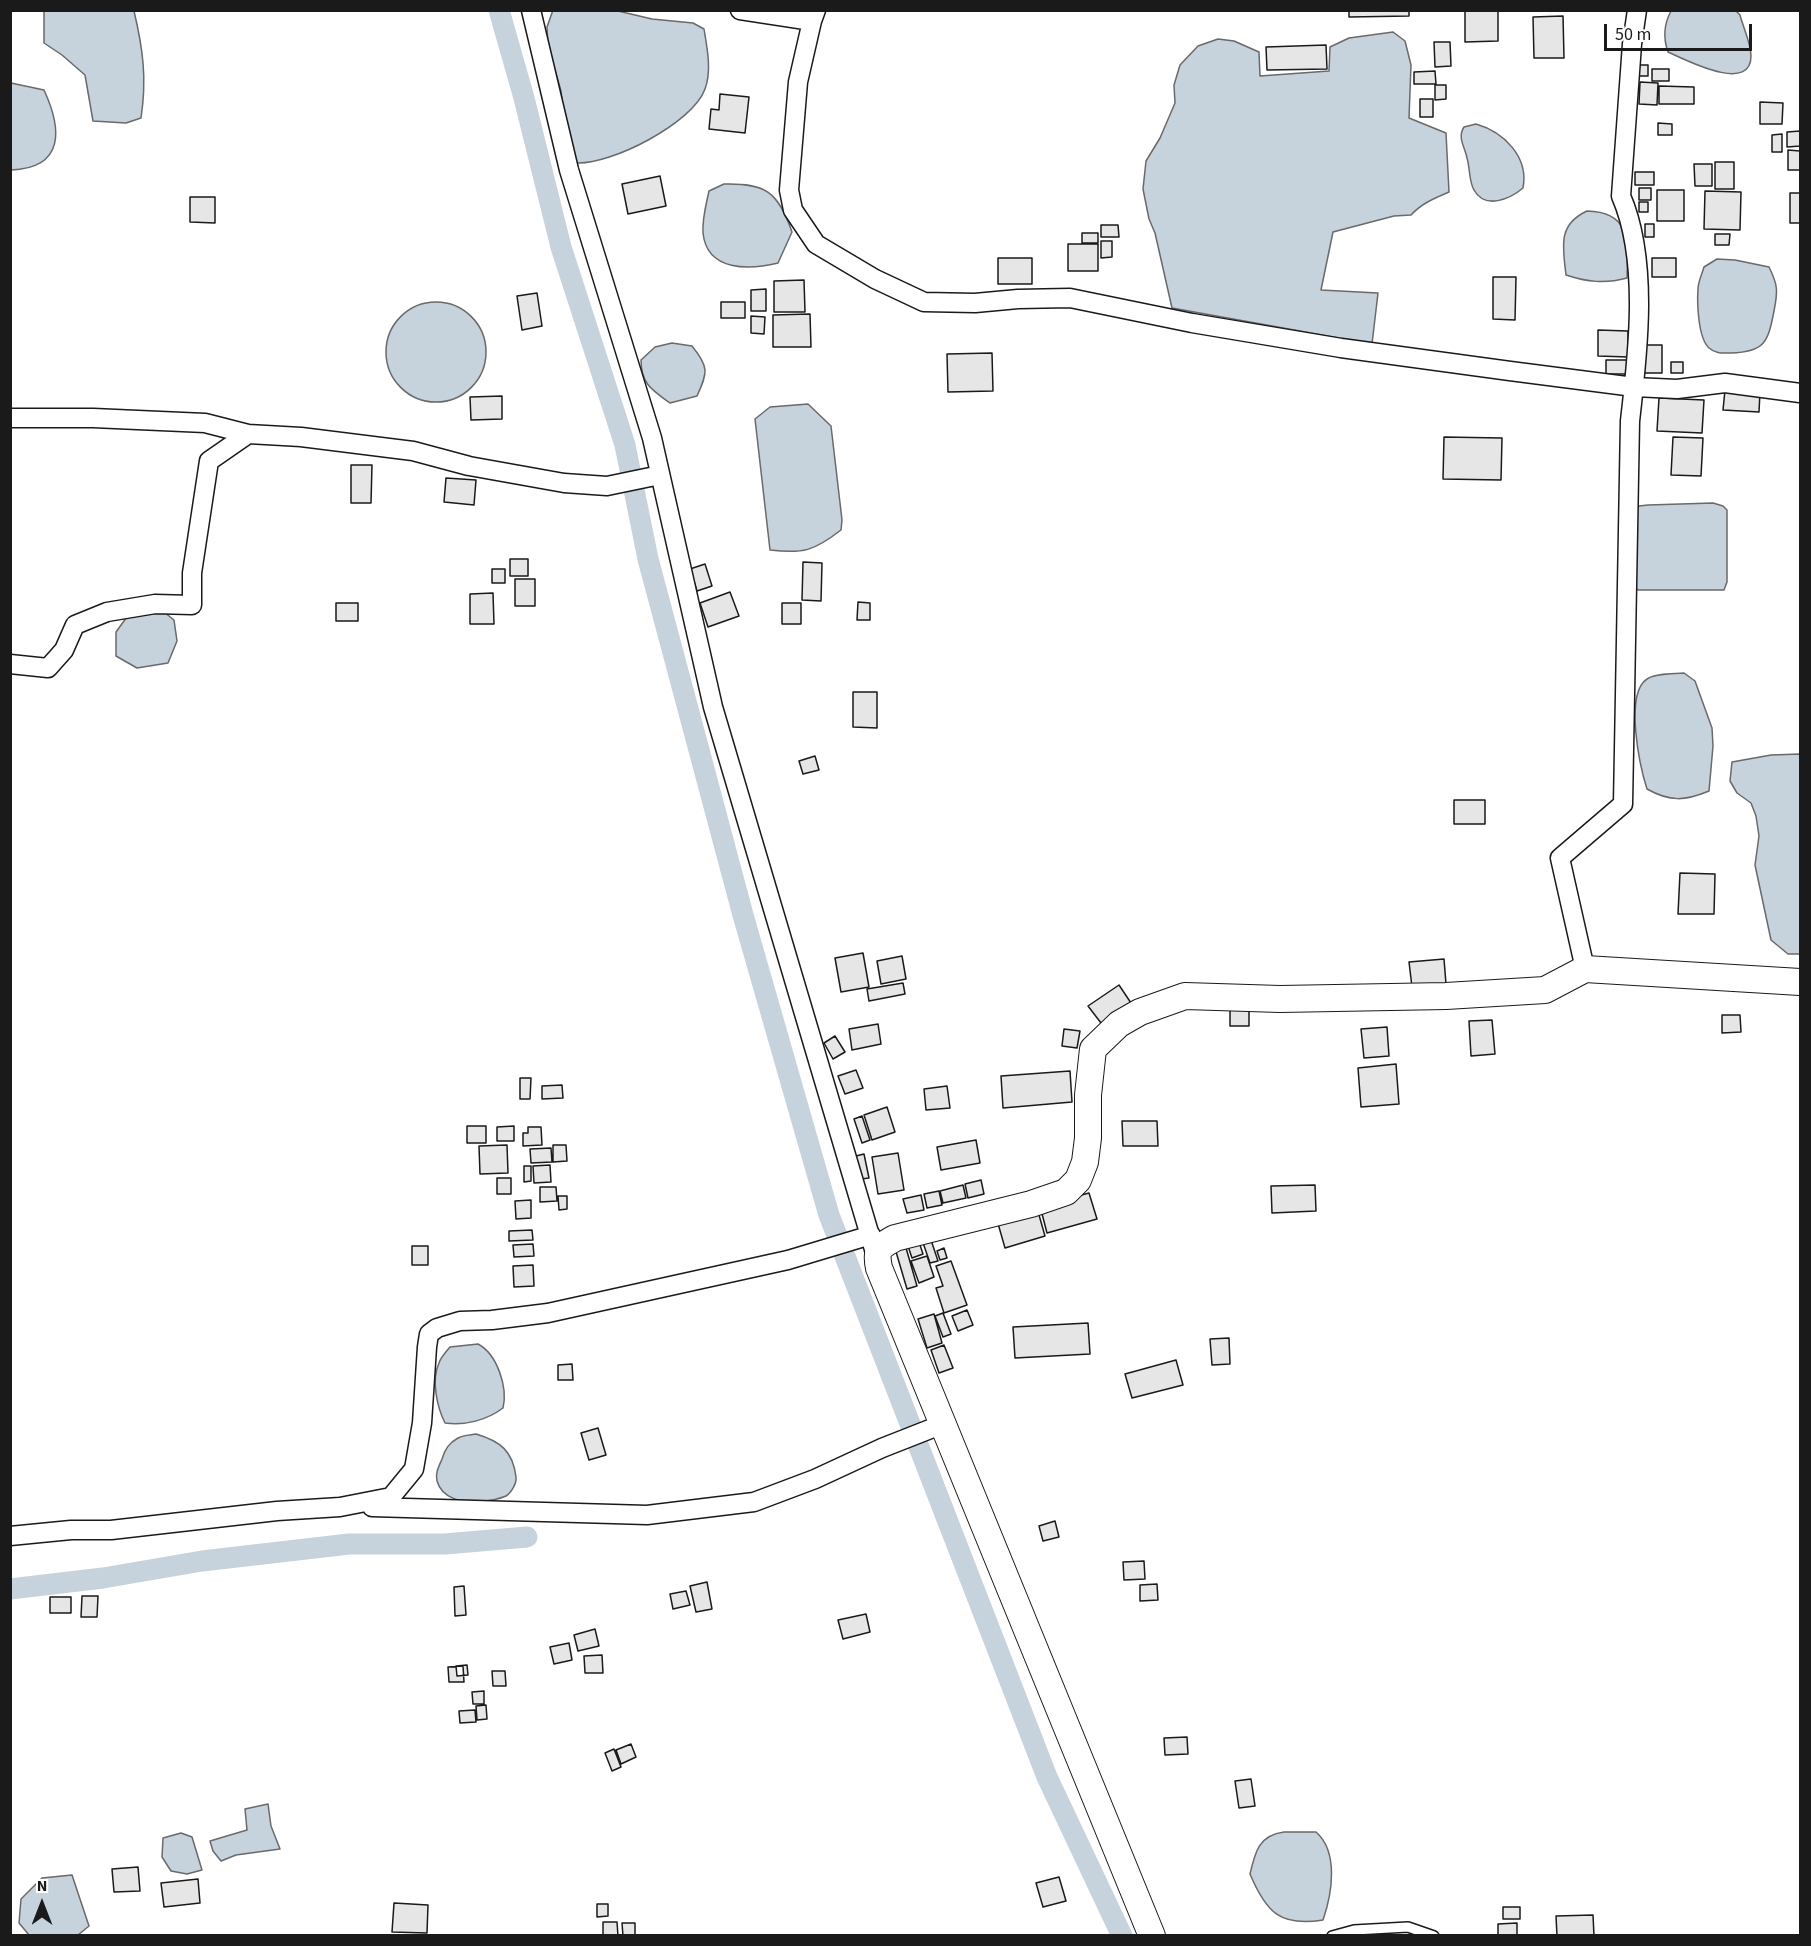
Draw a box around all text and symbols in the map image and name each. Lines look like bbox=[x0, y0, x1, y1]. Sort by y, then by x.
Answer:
scale bar bbox=[1607, 12, 1756, 50]
text: 50 m bbox=[1615, 22, 1651, 47]
north arrow bbox=[12, 1874, 72, 1934]
text: N bbox=[37, 1875, 47, 1897]

